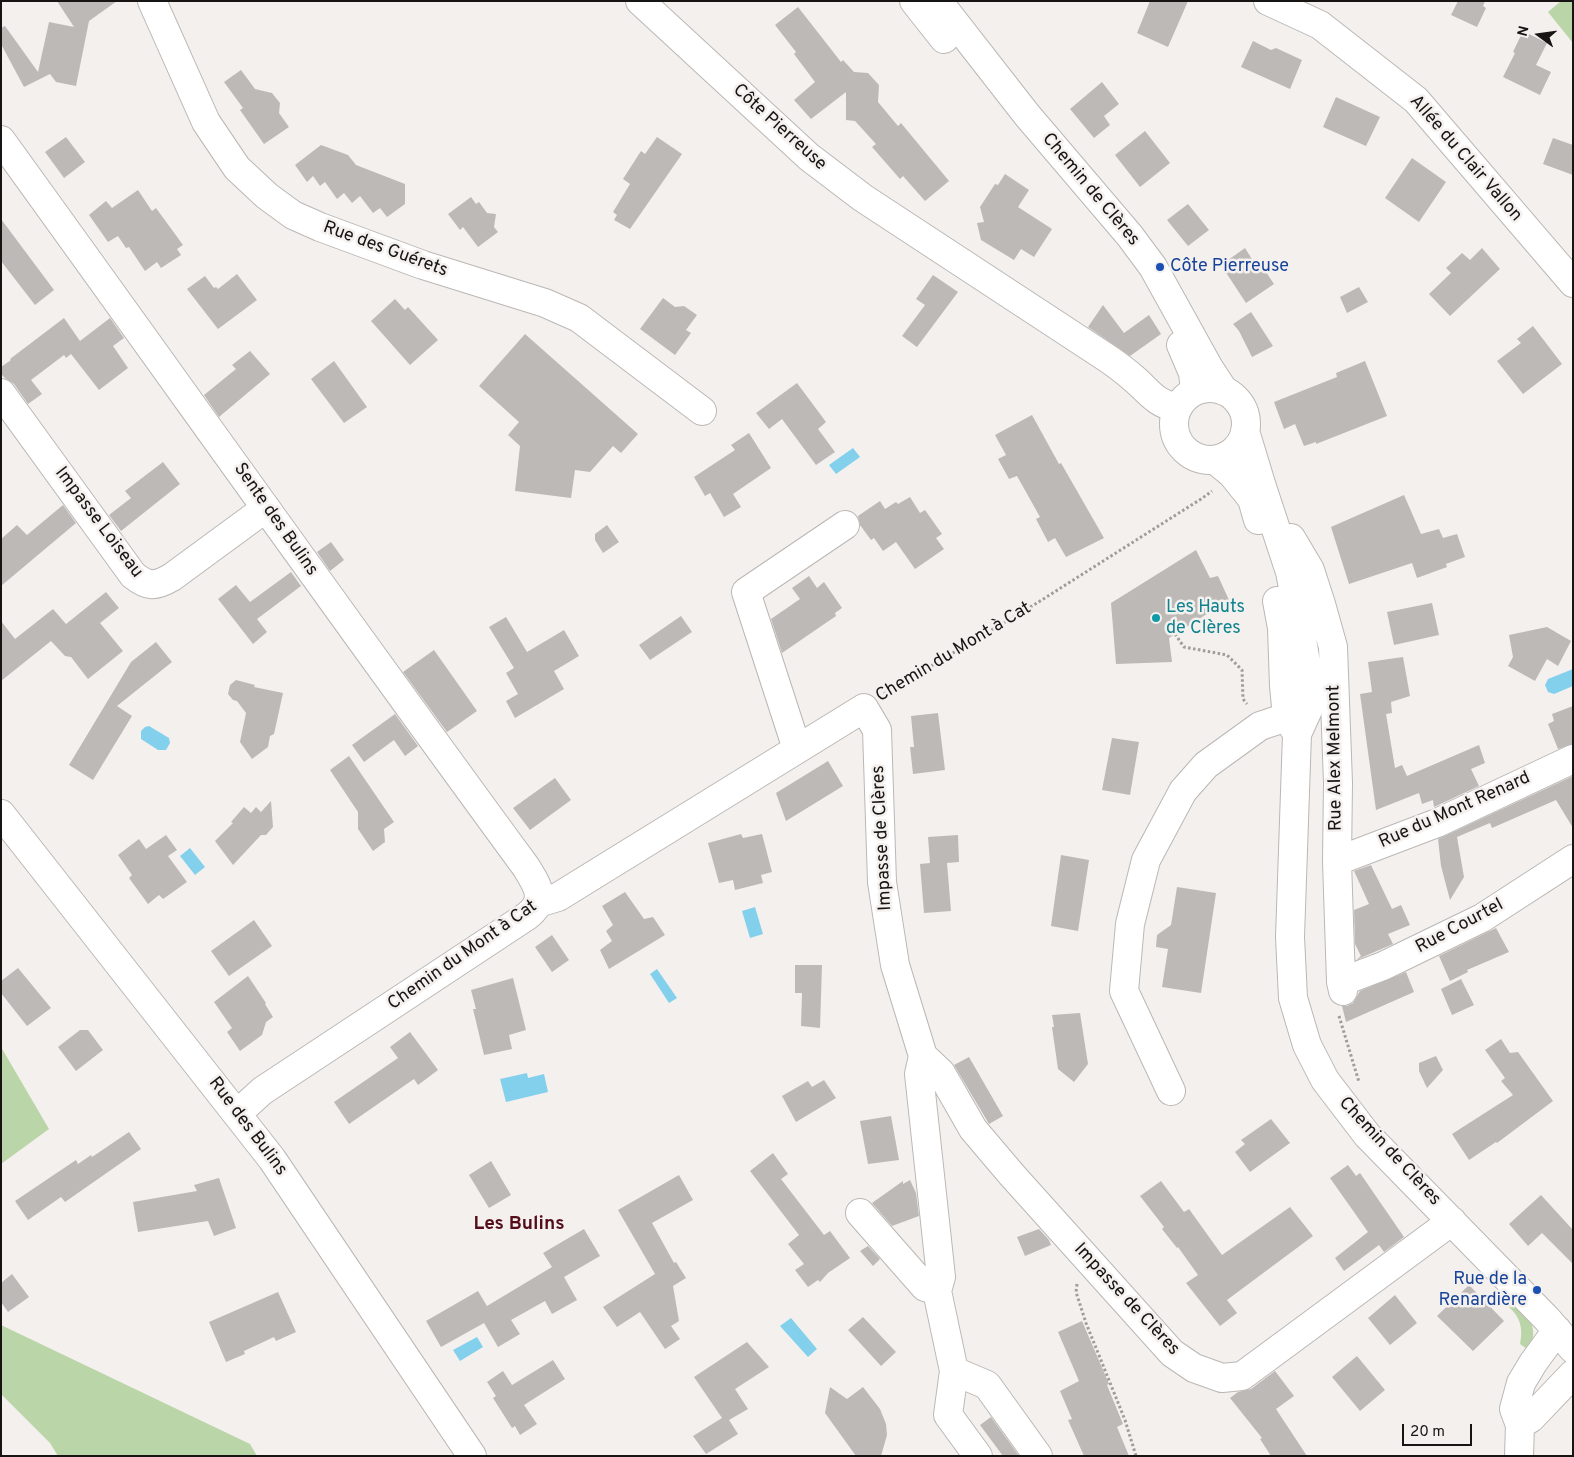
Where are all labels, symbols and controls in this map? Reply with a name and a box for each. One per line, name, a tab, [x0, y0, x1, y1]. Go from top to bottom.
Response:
north arrow	[1514, 10, 1564, 60]
text: N	[1514, 24, 1533, 38]
street label: Côte Pierreuse	[728, 80, 830, 176]
street label: Allée du Clair Vallon	[1404, 91, 1526, 227]
street label: Chemin de Clères	[1037, 129, 1143, 251]
street label: Rue des Guérets	[320, 217, 450, 283]
place label: Côte Pierreuse	[1170, 256, 1289, 278]
marker: Côte Pierreuse	[1154, 261, 1166, 273]
street label: Sente des Bulins	[228, 459, 322, 581]
street label: Impasse Loiseau	[49, 463, 147, 583]
place label: Les Hauts de Clères	[1166, 597, 1245, 640]
street label: Chemin du Mont à Cat	[872, 598, 1036, 708]
marker: Les Hauts de Clères	[1150, 612, 1162, 624]
street label: Rue Alex Melmont	[1324, 685, 1348, 831]
street label: Impasse de Clères	[868, 765, 898, 911]
street label: Rue du Mont Renard	[1376, 768, 1534, 854]
street label: Rue Courtel	[1413, 895, 1507, 959]
street label: Chemin du Mont à Cat	[384, 896, 542, 1016]
street label: Rue des Bulins	[203, 1073, 291, 1181]
street label: Chemin de Clères	[1333, 1093, 1445, 1211]
district label: Les Bulins	[473, 1214, 565, 1236]
street label: Impasse de Clères	[1068, 1239, 1184, 1361]
place label: Rue de la Renardière	[1439, 1269, 1527, 1312]
marker: Rue de la Renardière	[1531, 1284, 1543, 1296]
scale bar	[1404, 1414, 1474, 1446]
text: 20 m	[1410, 1423, 1445, 1442]

